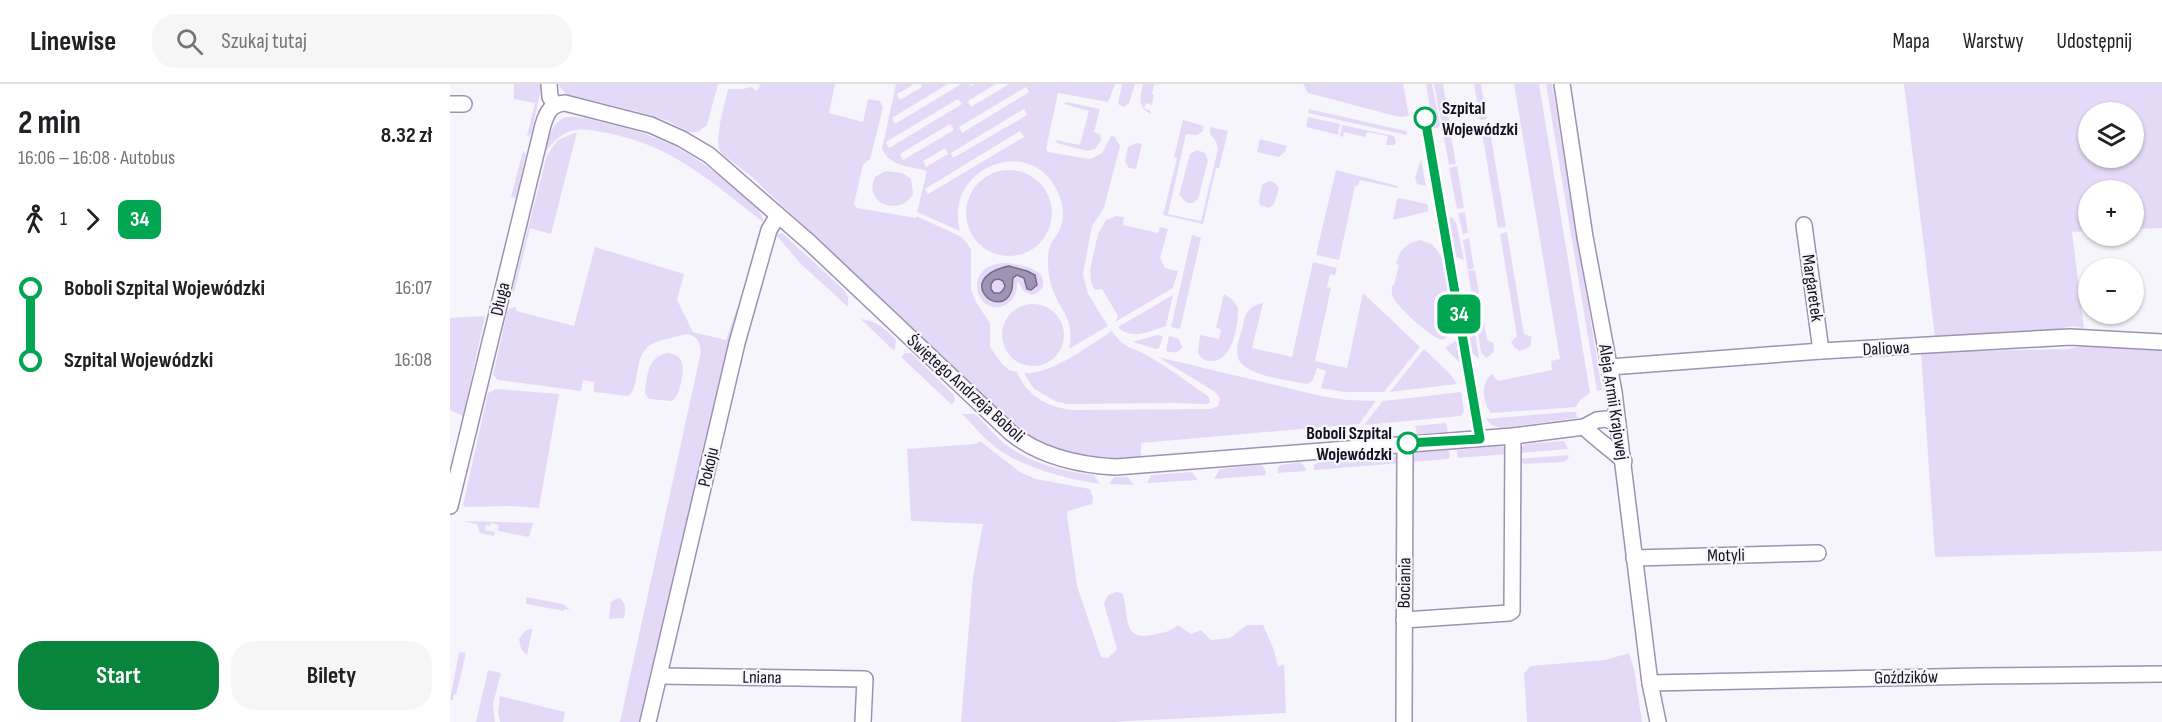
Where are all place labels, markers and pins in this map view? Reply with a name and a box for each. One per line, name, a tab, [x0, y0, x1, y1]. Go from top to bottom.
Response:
place label: Szpital Wojewódzki	[1442, 98, 1518, 140]
marker: Szpital Wojewódzki	[1414, 107, 1436, 129]
place label: Boboli Szpital Wojewódzki	[1306, 423, 1392, 465]
marker: Boboli Szpital Wojewódzki	[1397, 432, 1419, 454]

